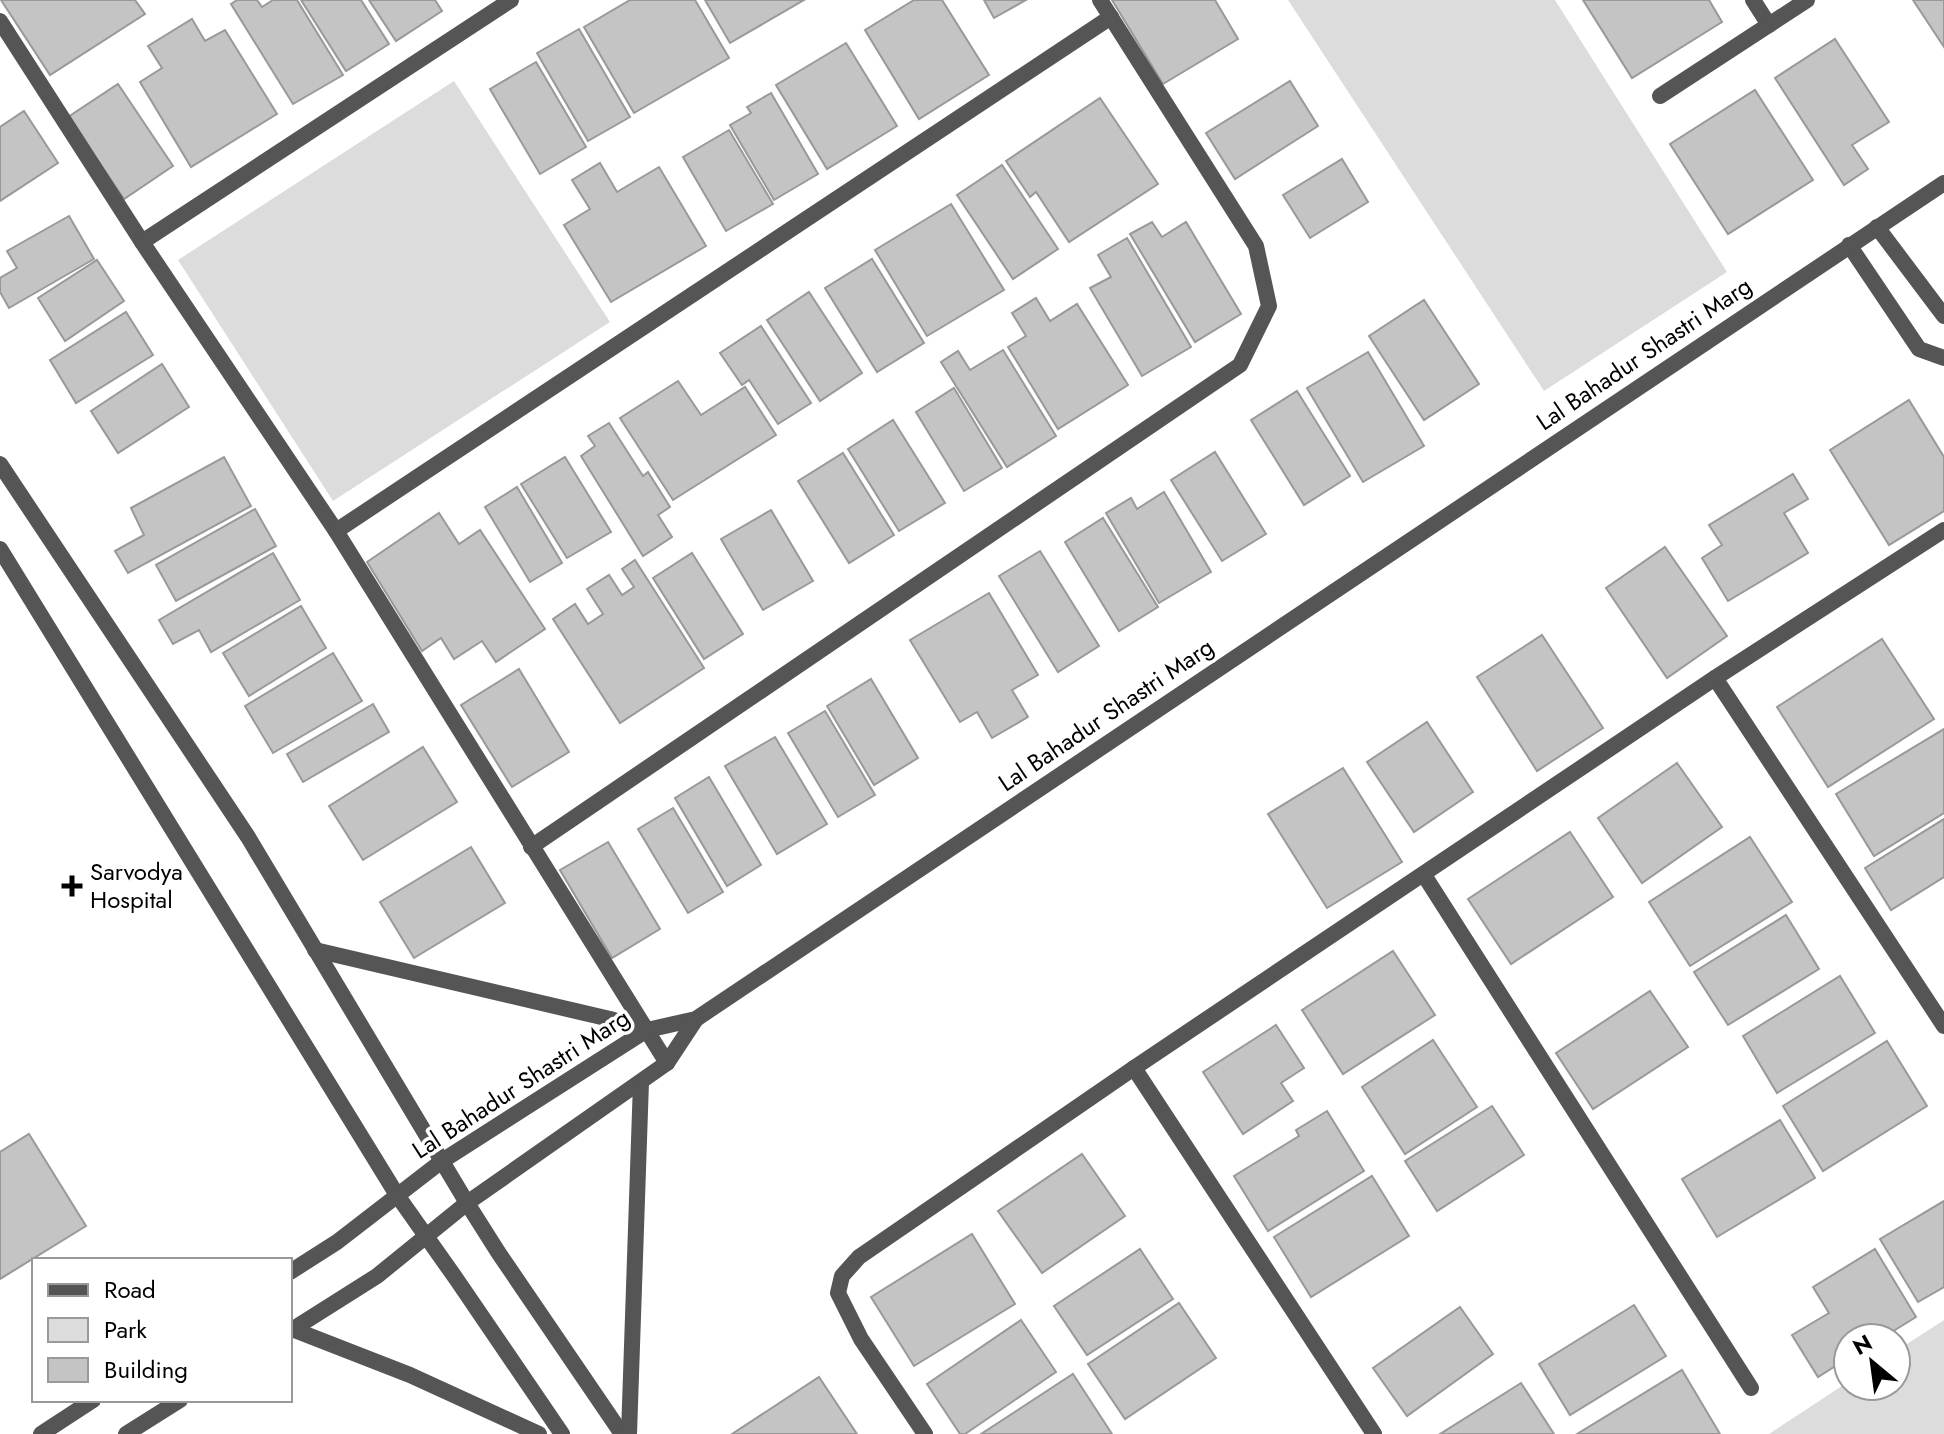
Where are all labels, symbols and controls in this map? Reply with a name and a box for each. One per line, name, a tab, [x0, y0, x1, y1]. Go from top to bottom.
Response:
street label: Lal Bahadur Shastri Marg	[1529, 268, 1758, 439]
street label: Lal Bahadur Shastri Marg	[991, 629, 1220, 800]
place label: Sarvodya Hospital	[90, 854, 183, 917]
marker: Sarvodya Hospital	[61, 875, 83, 897]
street label: Lal Bahadur Shastri Marg	[405, 1000, 636, 1167]
legend	[32, 1258, 292, 1402]
text: Road	[104, 1272, 156, 1307]
text: Park	[104, 1312, 147, 1347]
north arrow	[1832, 1322, 1912, 1402]
text: N	[1847, 1326, 1878, 1363]
text: Building	[104, 1352, 188, 1387]

